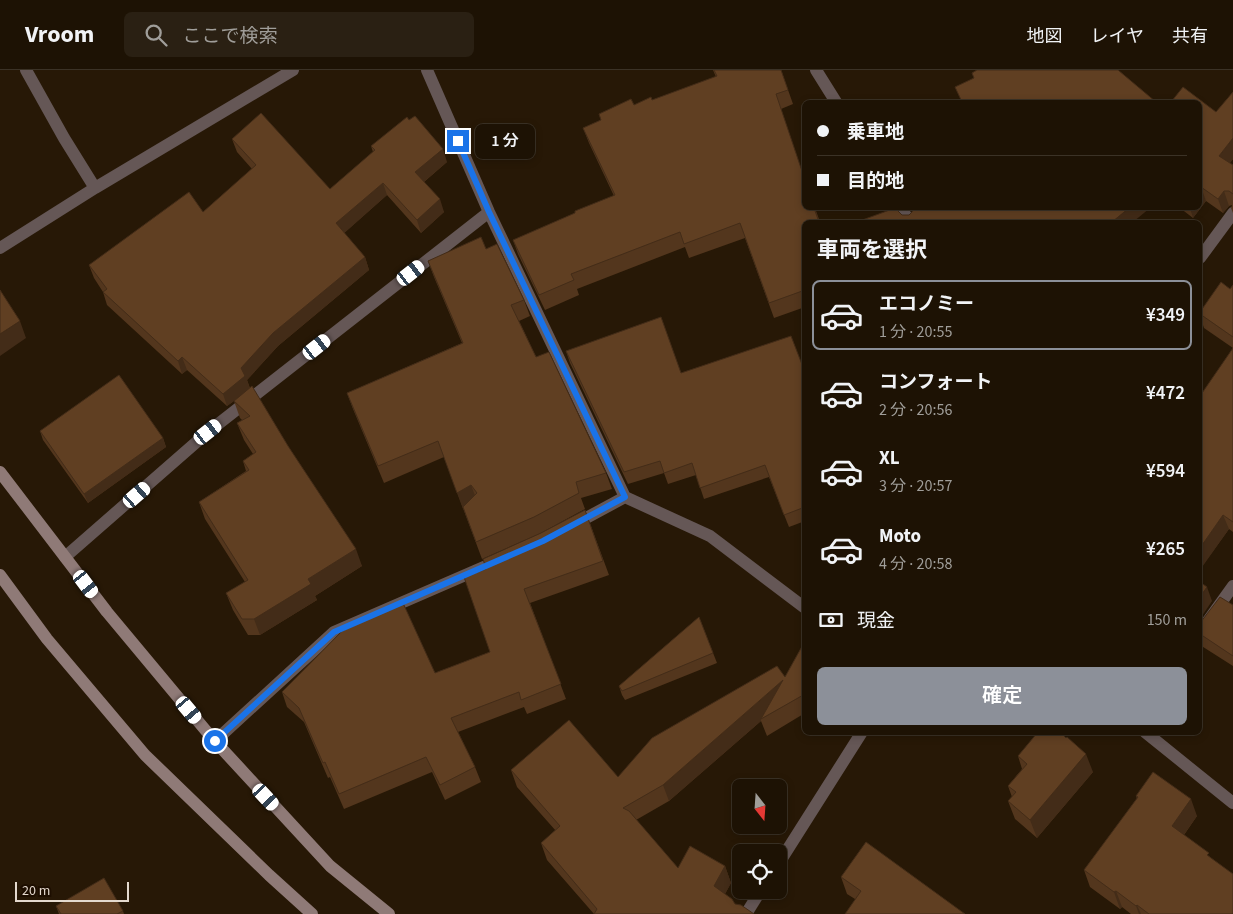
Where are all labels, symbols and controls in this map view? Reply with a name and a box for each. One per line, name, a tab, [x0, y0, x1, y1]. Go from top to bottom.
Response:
search box	[124, 12, 474, 57]
text: Vroom	[25, 17, 94, 52]
icon: search	[142, 21, 170, 49]
text: ここで検索	[182, 23, 277, 50]
text: 地図	[1027, 24, 1063, 49]
text: レイヤ	[1091, 24, 1144, 49]
text: 共有	[1172, 24, 1208, 49]
text: 乗車地	[847, 119, 904, 146]
callout: 1 分	[476, 124, 536, 158]
route end	[447, 130, 469, 152]
text: 1 分	[491, 130, 519, 152]
text: 目的地	[847, 168, 904, 195]
text: 車両を選択	[817, 234, 927, 266]
car	[394, 258, 427, 288]
text: エコノミー	[879, 291, 974, 318]
icon: car	[819, 293, 864, 338]
text: ¥349	[1146, 302, 1185, 329]
text: 1 分 · 20:55	[879, 321, 952, 343]
car	[300, 332, 333, 362]
text: コンフォート	[879, 369, 992, 396]
icon: car	[819, 371, 864, 416]
text: ¥472	[1146, 380, 1185, 407]
text: 2 分 · 20:56	[879, 399, 952, 421]
car	[191, 417, 224, 447]
text: XL	[879, 445, 900, 472]
icon: car	[819, 449, 864, 494]
text: ¥594	[1146, 458, 1185, 485]
text: 3 分 · 20:57	[879, 475, 952, 497]
car	[120, 479, 153, 511]
text: Moto	[879, 523, 921, 550]
icon: car	[819, 527, 864, 572]
text: ¥265	[1146, 536, 1185, 563]
text: 4 分 · 20:58	[879, 553, 952, 575]
car	[70, 568, 101, 600]
icon: cash	[817, 606, 845, 634]
text: 現金	[857, 608, 895, 635]
text: 150 m	[1147, 609, 1187, 631]
button: 確定	[817, 667, 1187, 725]
car	[173, 694, 204, 726]
route start	[204, 730, 226, 752]
north arrow	[732, 779, 788, 834]
map controls	[732, 779, 787, 899]
car	[250, 781, 281, 813]
button: locate	[732, 844, 787, 899]
scale bar	[15, 879, 129, 902]
text: 20 m	[22, 881, 50, 901]

